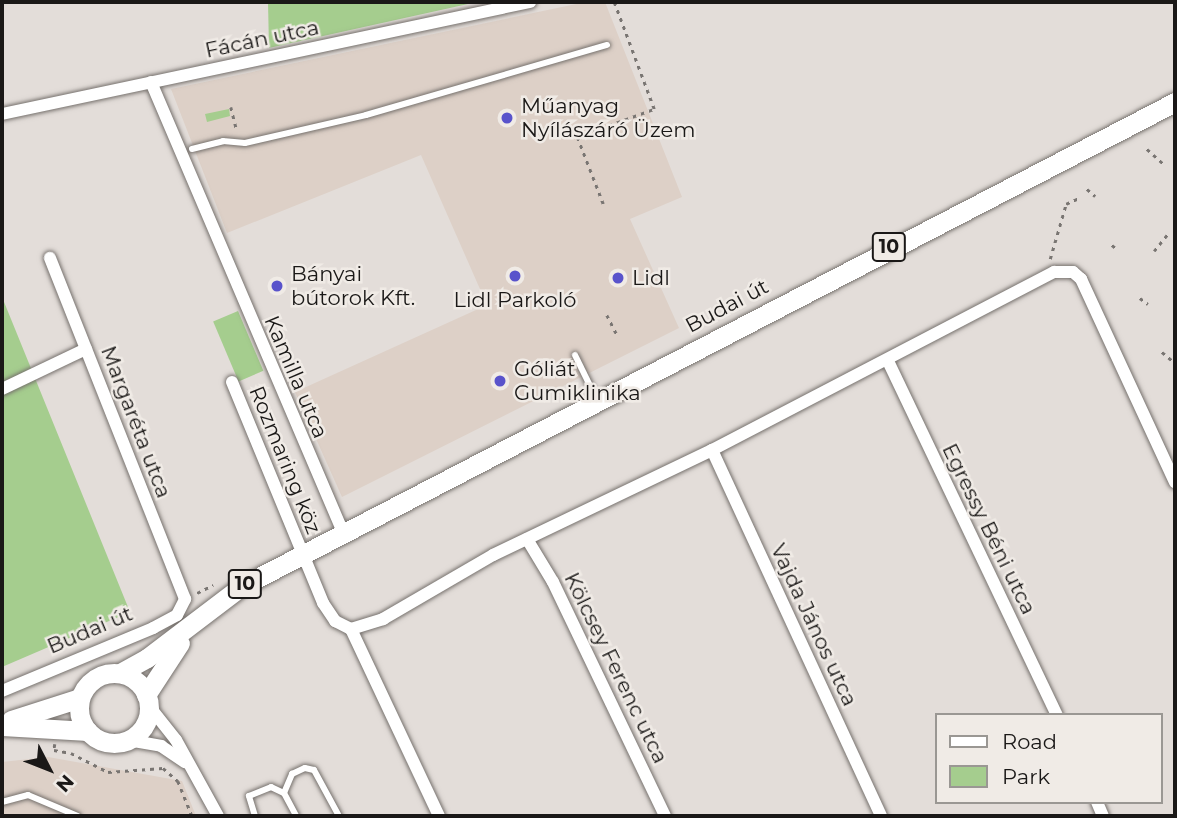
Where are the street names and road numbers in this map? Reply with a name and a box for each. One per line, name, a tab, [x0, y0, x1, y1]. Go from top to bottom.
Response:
street label: Fácán utca	[203, 15, 321, 63]
road number: 10	[872, 232, 906, 262]
street label: Budai út	[681, 274, 773, 338]
street label: Kamilla utca	[259, 312, 333, 442]
street label: Margaréta utca	[95, 342, 177, 502]
street label: Rozmaring köz	[244, 382, 326, 538]
street label: Egressy Béni utca	[937, 440, 1041, 618]
street label: Vajda János utca	[765, 540, 863, 710]
road number: 10	[228, 568, 262, 600]
street label: Kölcsey Ferenc utca	[559, 568, 673, 768]
street label: Budai út	[43, 601, 137, 659]

